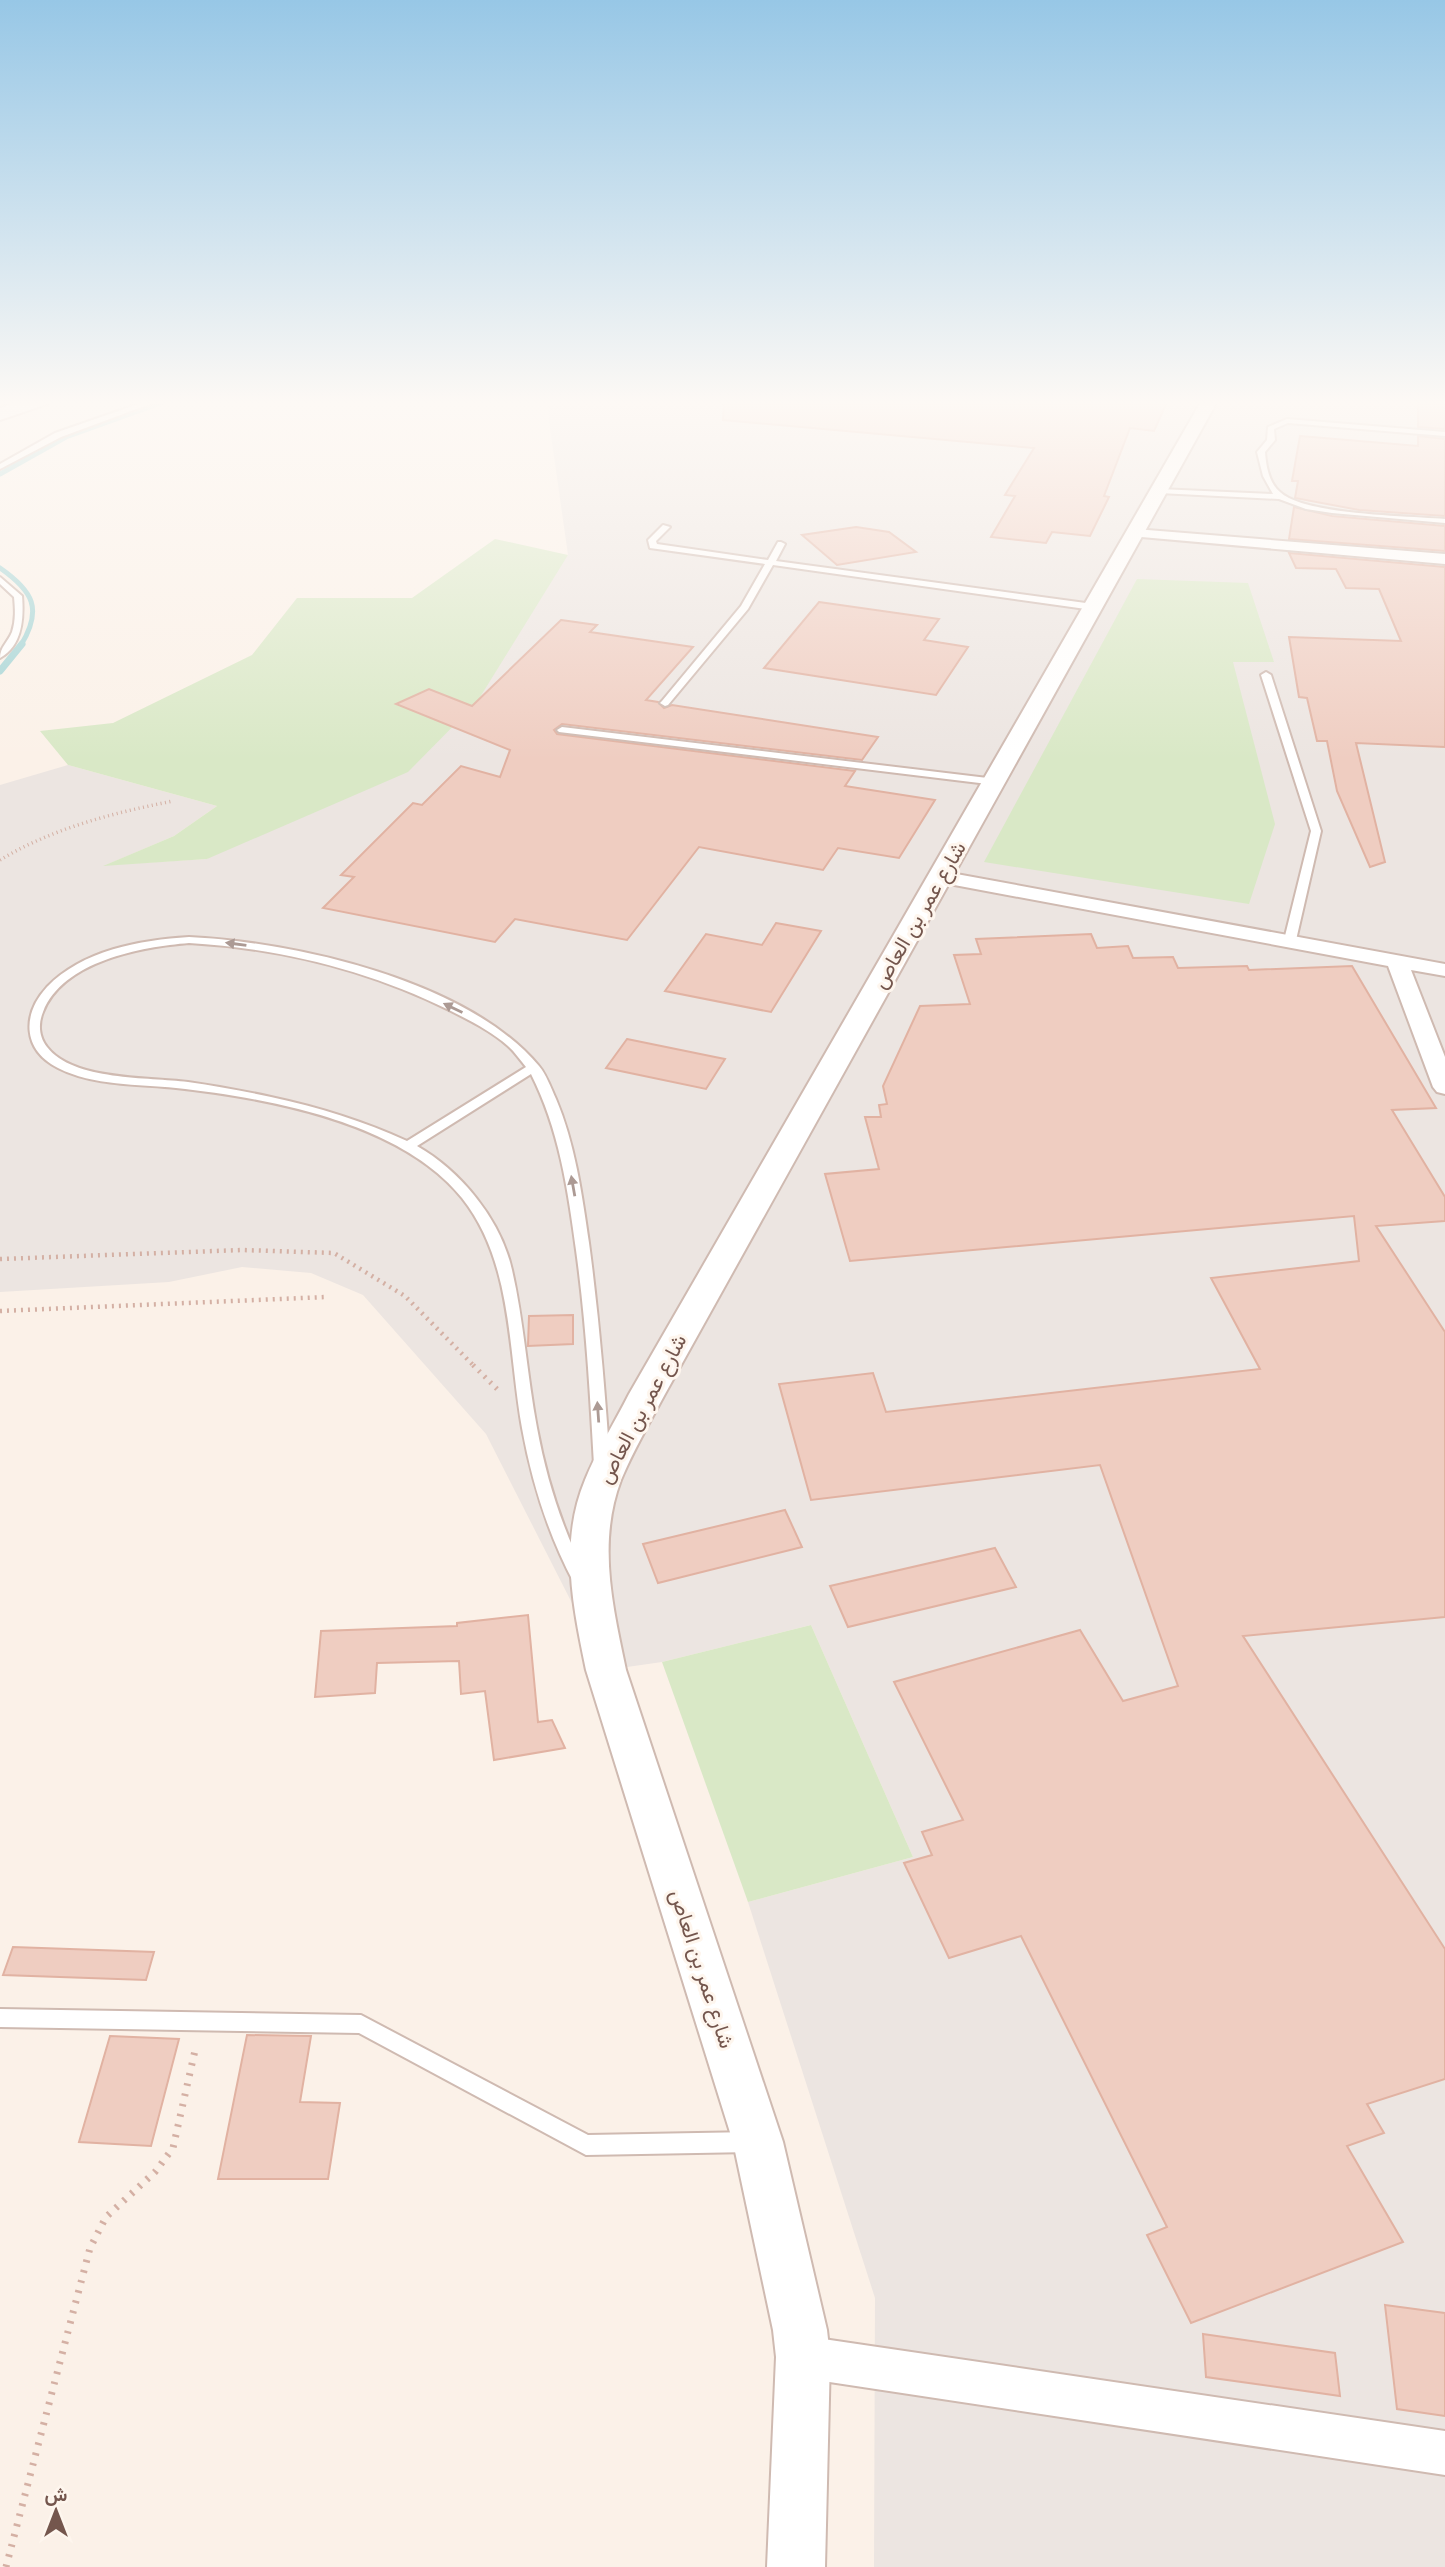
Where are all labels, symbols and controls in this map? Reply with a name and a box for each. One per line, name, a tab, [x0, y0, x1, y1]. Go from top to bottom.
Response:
street label: شارع عمر بن العاص	[866, 836, 972, 994]
one-way arrow	[224, 938, 246, 949]
one-way arrow	[443, 1002, 463, 1014]
one-way arrow	[567, 1175, 578, 1197]
street label: شارع عمر بن العاص	[591, 1329, 693, 1489]
one-way arrow	[593, 1401, 604, 1423]
street label: شارع عمر بن العاص	[663, 1886, 741, 2052]
north arrow	[21, 2476, 91, 2546]
text: ش	[45, 2482, 68, 2506]

